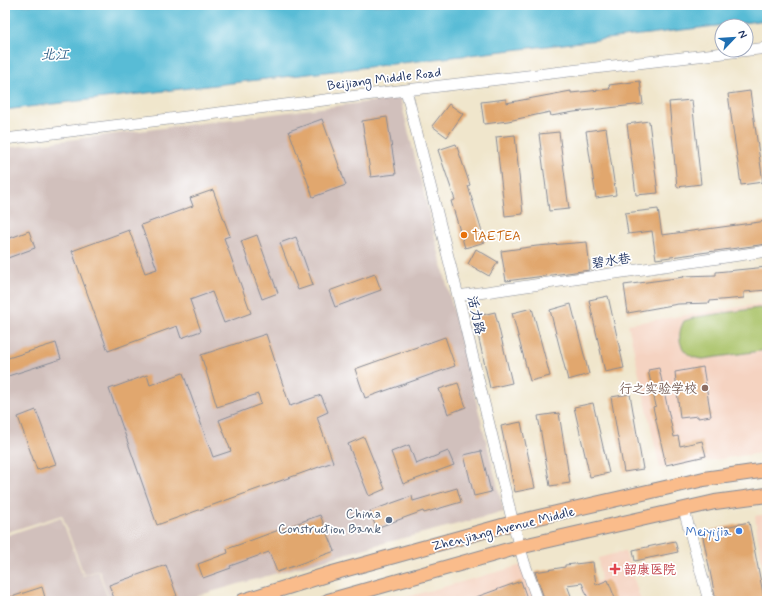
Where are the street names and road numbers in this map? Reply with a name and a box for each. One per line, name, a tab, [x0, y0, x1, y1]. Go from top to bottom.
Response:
street label: Beijiang Middle Road	[326, 64, 442, 96]
street label: 碧水巷	[591, 250, 632, 273]
street label: 活力路	[463, 294, 488, 336]
street label: Zhenjiang Avenue Middle	[430, 503, 577, 556]

